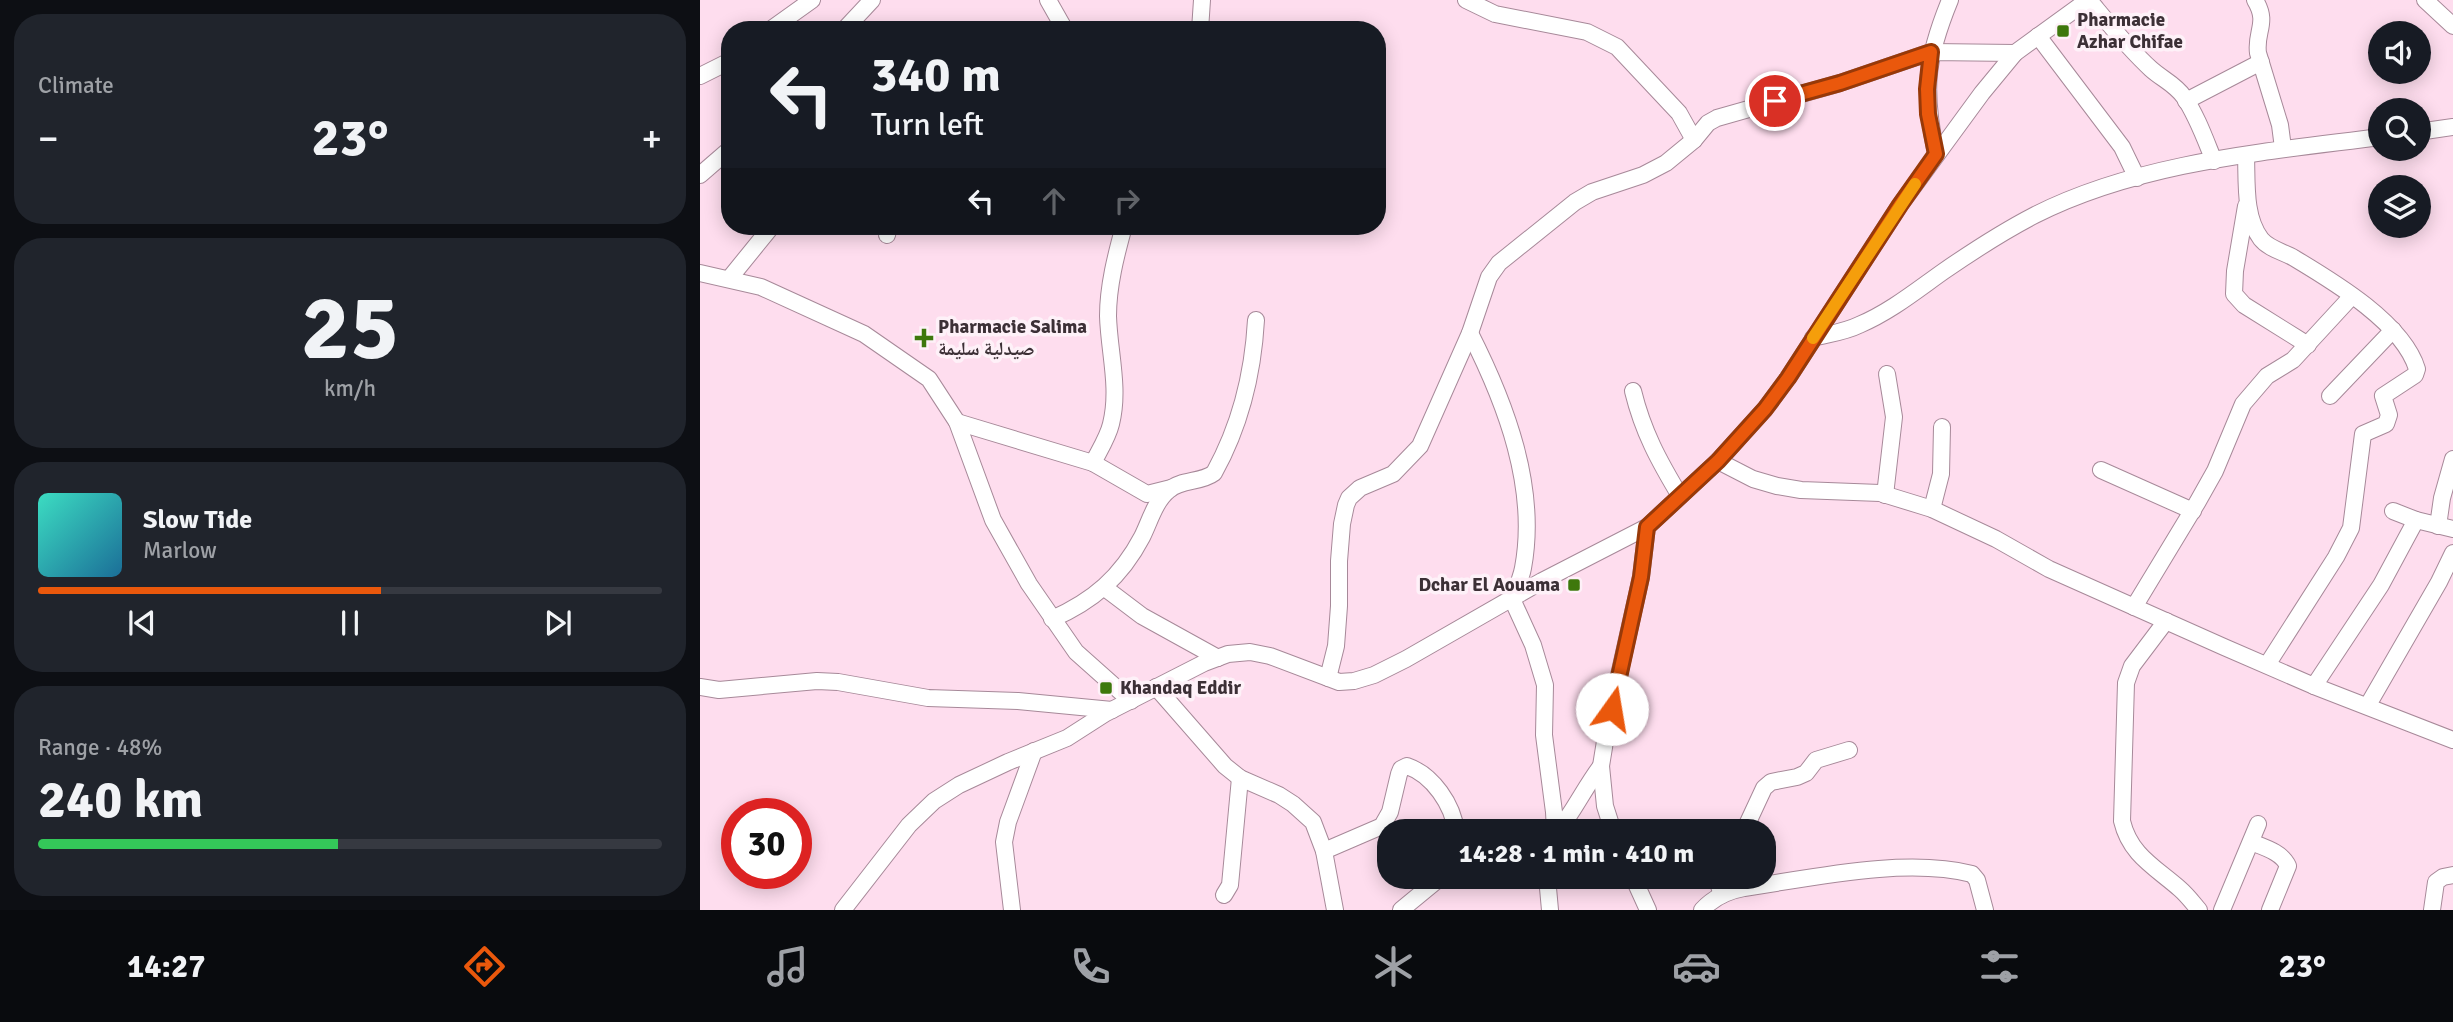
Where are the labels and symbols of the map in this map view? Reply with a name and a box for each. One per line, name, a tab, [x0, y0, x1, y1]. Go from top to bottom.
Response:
place label: Pharmacie Azhar Chifae	[2077, 8, 2183, 54]
marker: Pharmacie Azhar Chifae	[2055, 23, 2071, 39]
pin	[1745, 71, 1805, 131]
place label: Pharmacie Salima صيدلية سليمة	[938, 315, 1087, 361]
marker: Pharmacie Salima صيدلية سليمة	[916, 330, 932, 346]
place label: Dchar El Aouama	[1418, 573, 1560, 597]
marker: Dchar El Aouama	[1566, 577, 1582, 593]
position arrow	[1575, 672, 1649, 746]
place label: Khandaq Eddir	[1120, 676, 1241, 700]
marker: Khandaq Eddir	[1098, 680, 1114, 696]
speed limit sign: 30	[721, 798, 812, 889]

